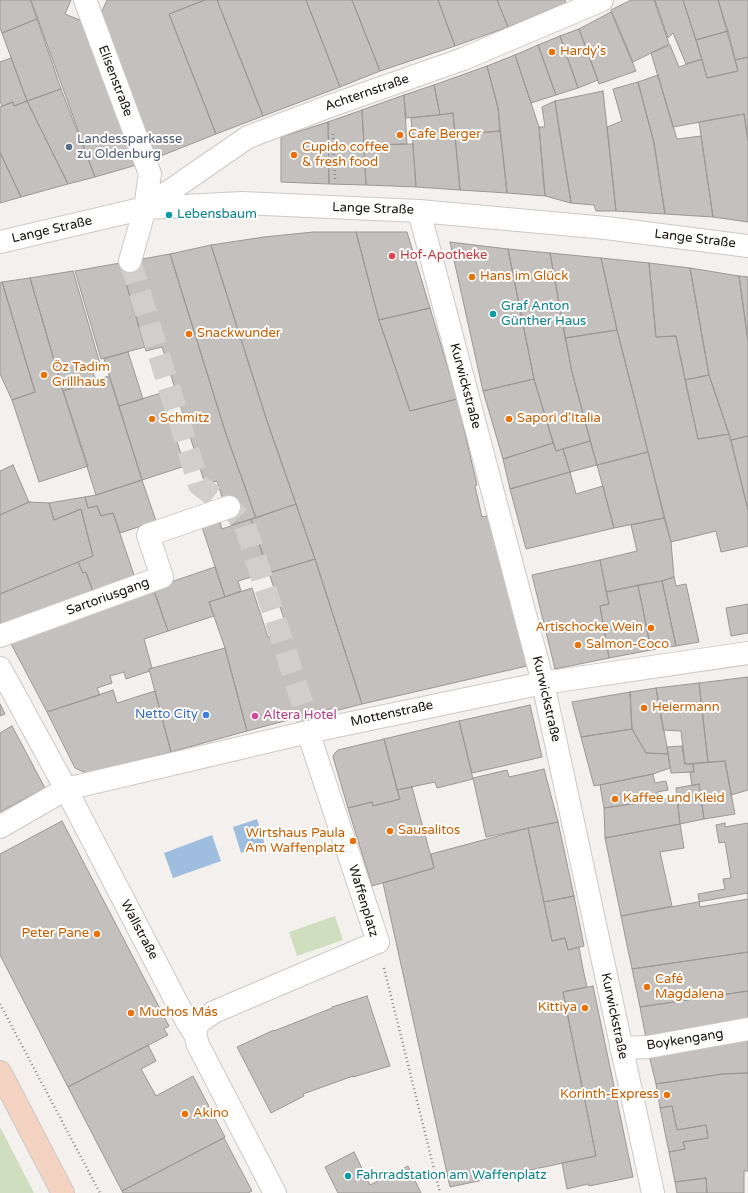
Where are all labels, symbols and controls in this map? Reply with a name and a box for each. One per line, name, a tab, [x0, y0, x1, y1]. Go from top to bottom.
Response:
street label: Elisenstraße	[94, 43, 136, 119]
place label: Hardy's	[560, 44, 606, 60]
marker: Hardy's	[547, 47, 557, 57]
street label: Achternstraße	[323, 71, 411, 115]
place label: Cafe Berger	[408, 127, 481, 143]
marker: Cafe Berger	[395, 130, 405, 140]
place label: Landessparkasse zu Oldenburg	[77, 132, 182, 163]
place label: Cupido coffee & fresh food	[302, 140, 389, 171]
marker: Landessparkasse zu Oldenburg	[64, 142, 74, 152]
marker: Cupido coffee & fresh food	[289, 150, 299, 160]
street label: Lange Straße	[332, 200, 414, 218]
place label: Lebensbaum	[177, 207, 257, 223]
marker: Lebensbaum	[164, 210, 174, 220]
street label: Lange Straße	[10, 213, 94, 247]
street label: Lange Straße	[653, 226, 737, 252]
place label: Hof-Apotheke	[400, 248, 487, 264]
marker: Hof-Apotheke	[387, 251, 397, 261]
place label: Hans im Glück	[480, 269, 568, 285]
marker: Hans im Glück	[467, 272, 477, 282]
place label: Graf Anton Günther Haus	[501, 299, 586, 330]
marker: Graf Anton Günther Haus	[488, 309, 498, 319]
place label: Snackwunder	[197, 326, 281, 342]
marker: Snackwunder	[184, 329, 194, 339]
street label: Kurwickstraße	[446, 342, 484, 430]
place label: Öz Tadim Grillhaus	[52, 360, 110, 391]
marker: Öz Tadim Grillhaus	[39, 370, 49, 380]
place label: Schmitz	[160, 411, 209, 427]
place label: Sapori d'Italia	[517, 411, 601, 427]
marker: Schmitz	[147, 414, 157, 424]
marker: Sapori d'Italia	[504, 414, 514, 424]
street label: Sartoriusgang	[64, 575, 152, 619]
place label: Artischocke Wein	[536, 620, 643, 636]
marker: Artischocke Wein	[646, 623, 656, 633]
place label: Salmon-Coco	[586, 637, 669, 653]
marker: Salmon-Coco	[573, 640, 583, 650]
street label: Kurwickstraße	[529, 654, 563, 744]
street label: Mottenstraße	[349, 698, 435, 730]
place label: Heiermann	[652, 700, 720, 716]
marker: Heiermann	[639, 703, 649, 713]
place label: Netto City	[135, 707, 198, 723]
place label: Altera Hotel	[263, 708, 337, 724]
marker: Netto City	[201, 710, 211, 720]
marker: Altera Hotel	[250, 711, 260, 721]
place label: Kaffee und Kleid	[623, 791, 725, 807]
marker: Kaffee und Kleid	[610, 794, 620, 804]
place label: Sausalitos	[398, 823, 460, 839]
place label: Wirtshaus Paula Am Waffenplatz	[245, 826, 345, 857]
marker: Sausalitos	[385, 826, 395, 836]
marker: Wirtshaus Paula Am Waffenplatz	[348, 836, 358, 846]
street label: Waffenplatz	[345, 863, 381, 939]
street label: Wallstraße	[117, 898, 161, 962]
place label: Peter Pane	[22, 926, 89, 942]
marker: Peter Pane	[92, 929, 102, 939]
street label: Kurwickstraße	[597, 971, 631, 1061]
place label: Café Magdalena	[655, 972, 724, 1003]
marker: Café Magdalena	[642, 982, 652, 992]
place label: Kittiya	[538, 1000, 577, 1016]
marker: Kittiya	[580, 1003, 590, 1013]
place label: Muchos Más	[139, 1005, 218, 1021]
marker: Muchos Más	[126, 1008, 136, 1018]
street label: Boykengang	[645, 1026, 725, 1054]
place label: Korinth-Express	[560, 1087, 659, 1103]
marker: Korinth-Express	[662, 1090, 672, 1100]
place label: Akino	[193, 1106, 229, 1122]
marker: Akino	[180, 1109, 190, 1119]
place label: Fahrradstation am Waffenplatz	[356, 1168, 547, 1184]
marker: Fahrradstation am Waffenplatz	[343, 1171, 353, 1181]

